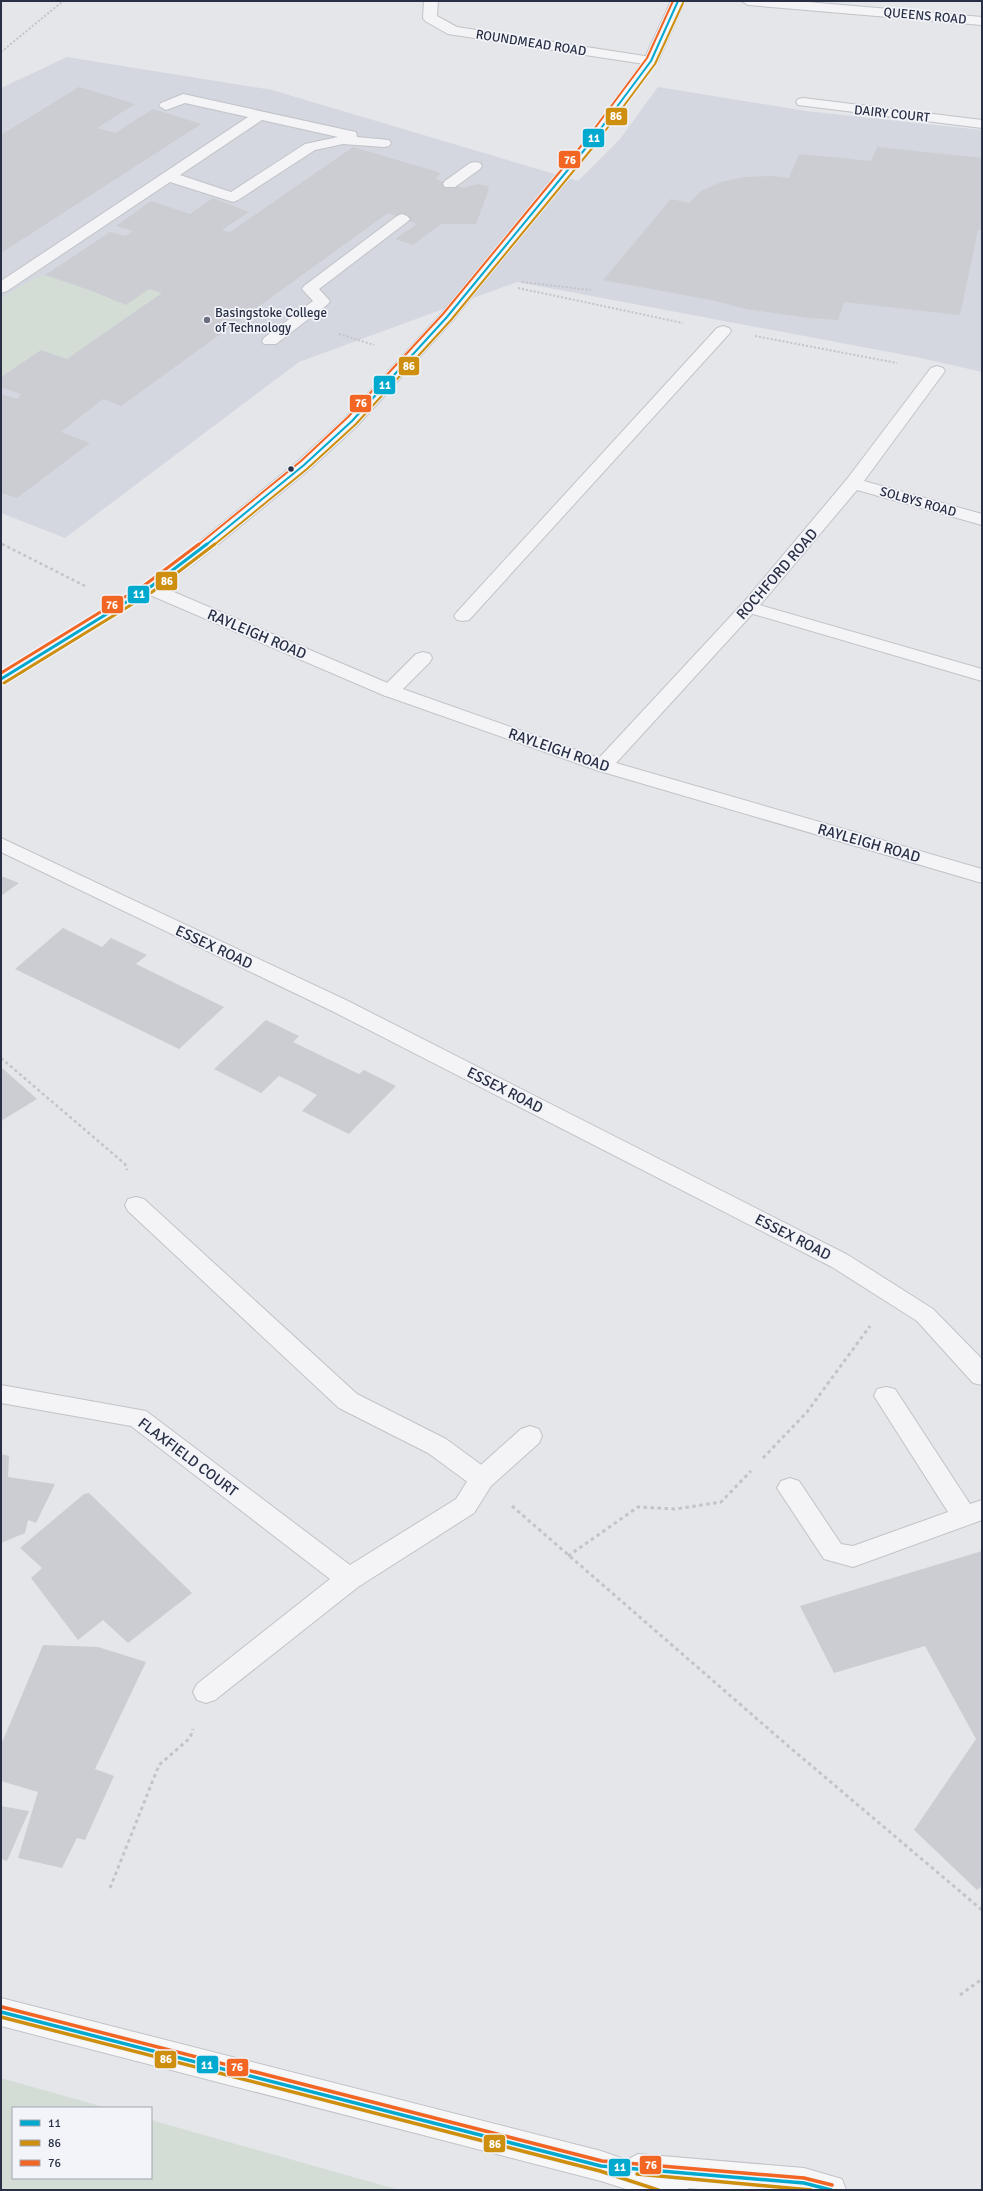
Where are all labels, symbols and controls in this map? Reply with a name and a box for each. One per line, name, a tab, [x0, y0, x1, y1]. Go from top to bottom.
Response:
street label: QUEENS ROAD	[883, 4, 967, 28]
street label: ROUNDMEAD ROAD	[475, 26, 587, 60]
street label: DAIRY COURT	[853, 102, 931, 126]
line badge: 86	[605, 107, 628, 126]
text: 86	[610, 110, 622, 123]
line badge: 11	[582, 128, 605, 148]
text: 11	[588, 132, 600, 145]
line badge: 76	[558, 150, 581, 169]
text: 76	[564, 154, 576, 167]
place label: Basingstoke College of Technology	[215, 305, 327, 336]
marker: Basingstoke College of Technology	[202, 315, 212, 325]
line badge: 86	[398, 356, 420, 376]
text: 86	[403, 360, 415, 373]
line badge: 11	[373, 375, 396, 395]
text: 11	[379, 379, 391, 392]
line badge: 76	[349, 394, 372, 413]
text: 76	[355, 397, 367, 410]
unlabelled marker	[286, 464, 296, 474]
street label: SOLBYS ROAD	[878, 483, 958, 521]
street label: ROCHFORD ROAD	[733, 525, 821, 623]
line badge: 86	[155, 571, 178, 591]
text: 86	[161, 575, 173, 588]
line badge: 11	[127, 585, 150, 604]
text: 11	[133, 588, 145, 601]
line badge: 76	[101, 595, 124, 614]
text: 76	[106, 599, 118, 612]
street label: RAYLEIGH ROAD	[205, 605, 309, 663]
street label: RAYLEIGH ROAD	[506, 724, 612, 776]
street label: RAYLEIGH ROAD	[816, 820, 922, 866]
street label: ESSEX ROAD	[173, 921, 255, 973]
street label: ESSEX ROAD	[464, 1063, 546, 1117]
street label: ESSEX ROAD	[752, 1210, 834, 1264]
street label: FLAXFIELD COURT	[135, 1414, 242, 1501]
line badge: 86	[154, 2050, 177, 2069]
text: 86	[160, 2053, 172, 2066]
line badge: 11	[196, 2055, 219, 2074]
line badge: 76	[226, 2058, 249, 2077]
text: 11	[201, 2059, 213, 2072]
text: 76	[231, 2061, 243, 2074]
legend	[12, 2107, 152, 2179]
text: 11	[48, 2116, 61, 2131]
line badge: 86	[483, 2134, 506, 2153]
text: 86	[48, 2136, 61, 2151]
text: 86	[489, 2138, 501, 2151]
line badge: 76	[639, 2155, 662, 2175]
text: 76	[48, 2156, 61, 2171]
line badge: 11	[608, 2158, 631, 2177]
text: 76	[645, 2159, 657, 2172]
text: 11	[614, 2161, 626, 2174]

